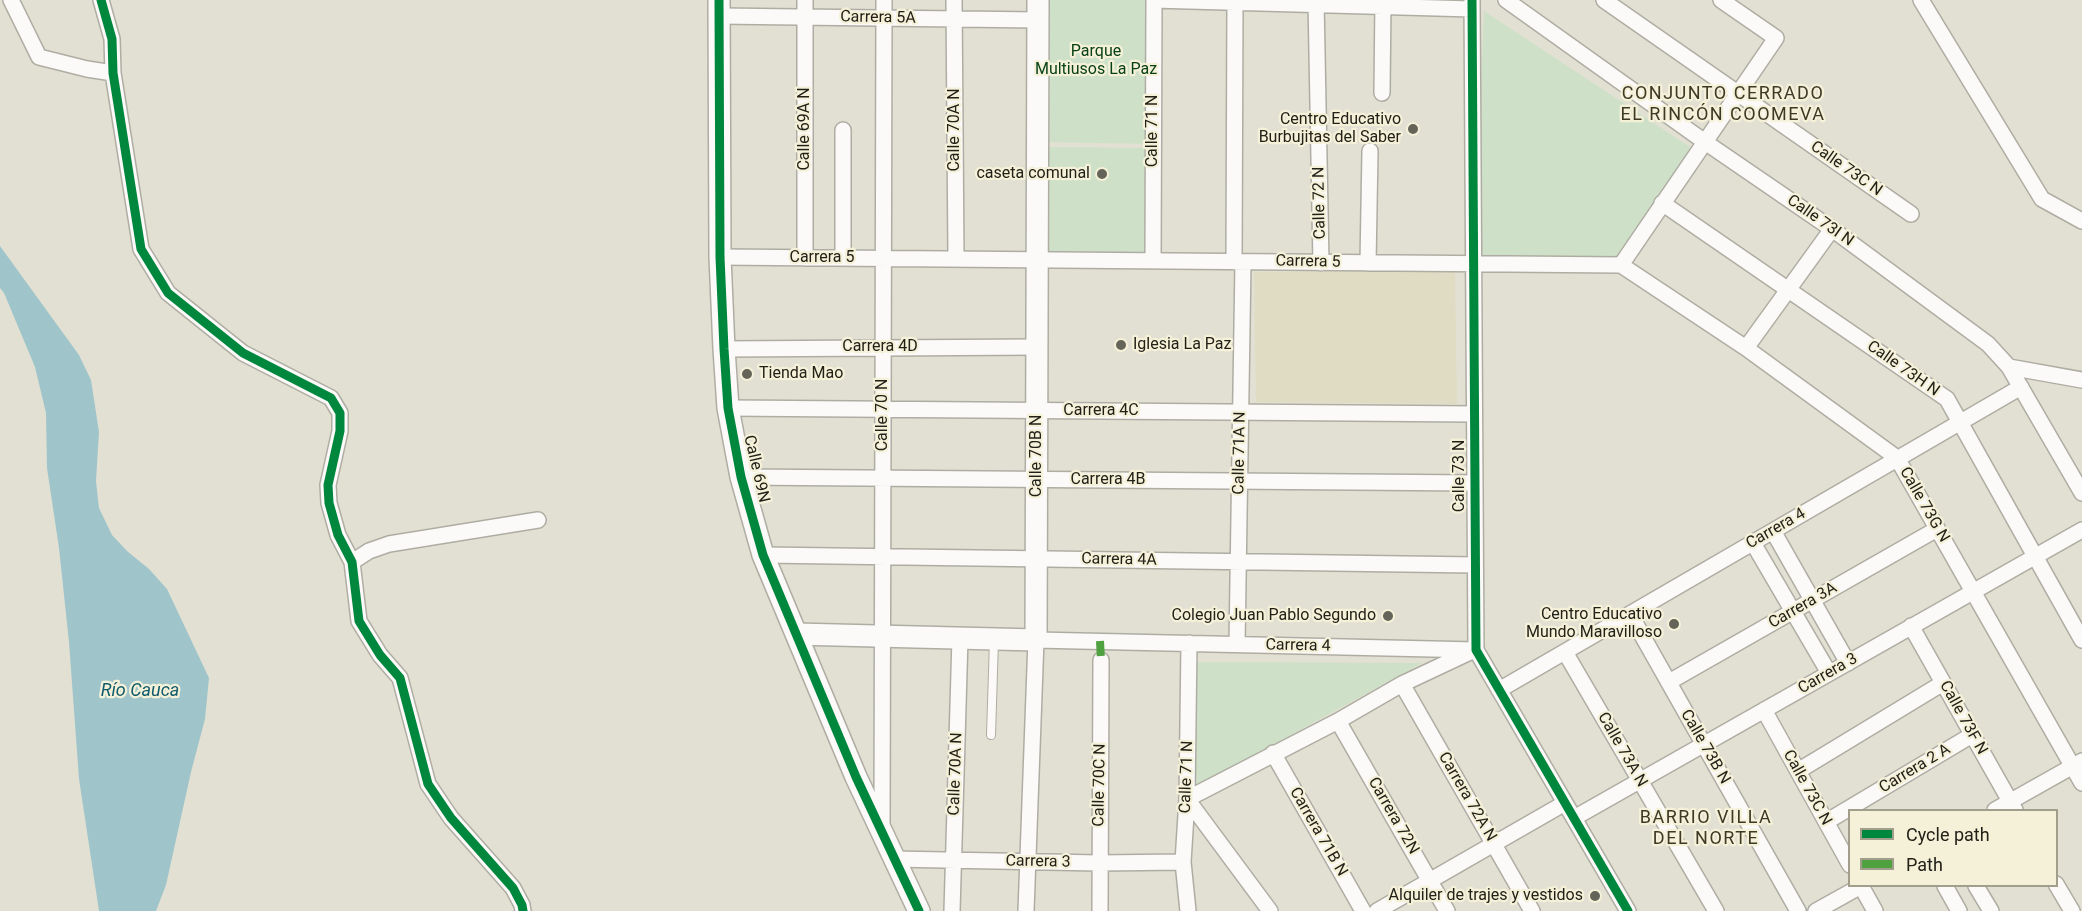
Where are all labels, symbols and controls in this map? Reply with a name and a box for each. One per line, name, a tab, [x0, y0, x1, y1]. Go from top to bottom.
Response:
street label: Carrera 5A	[840, 8, 916, 28]
park label: Parque Multiusos La Paz	[1035, 42, 1157, 80]
district label: CONJUNTO CERRADO EL RINCÓN COOMEVA	[1620, 83, 1826, 125]
street label: Calle 69A N	[795, 87, 815, 171]
street label: Calle 70A N	[945, 88, 965, 172]
street label: Calle 71 N	[1143, 95, 1163, 167]
place label: Centro Educativo Burbujitas del Saber	[1259, 110, 1401, 148]
marker: Centro Educativo Burbujitas del Saber	[1406, 122, 1420, 136]
street label: Calle 73C N	[1806, 137, 1886, 201]
place label: caseta comunal	[976, 164, 1090, 184]
street label: Calle 72 N	[1310, 166, 1330, 240]
marker: caseta comunal	[1095, 167, 1109, 181]
street label: Calle 73I N	[1783, 191, 1857, 251]
street label: Carrera 5	[789, 248, 855, 268]
street label: Carrera 5	[1275, 252, 1341, 272]
place label: Iglesia La Paz	[1133, 335, 1231, 355]
street label: Carrera 4D	[842, 337, 918, 357]
street label: Calle 73H N	[1863, 337, 1943, 401]
marker: Iglesia La Paz	[1114, 338, 1128, 352]
place label: Tienda Mao	[759, 364, 843, 384]
marker: Tienda Mao	[740, 367, 754, 381]
street label: Calle 70 N	[873, 379, 893, 451]
street label: Carrera 4C	[1063, 401, 1139, 421]
street label: Calle 71A N	[1230, 411, 1250, 495]
street label: Calle 70B N	[1027, 415, 1047, 497]
street label: Calle 69N	[739, 433, 773, 505]
street label: Calle 73 N	[1450, 440, 1470, 512]
street label: Calle 73G N	[1895, 464, 1953, 546]
street label: Carrera 4B	[1070, 470, 1146, 490]
street label: Carrera 4	[1743, 504, 1809, 554]
street label: Carrera 4A	[1081, 550, 1157, 570]
street label: Carrera 3A	[1766, 579, 1840, 633]
place label: Centro Educativo Mundo Maravilloso	[1526, 605, 1662, 643]
place label: Colegio Juan Pablo Segundo	[1172, 606, 1376, 626]
marker: Colegio Juan Pablo Segundo	[1381, 609, 1395, 623]
marker: Centro Educativo Mundo Maravilloso	[1667, 617, 1681, 631]
street label: Carrera 4	[1265, 636, 1331, 656]
street label: Carrera 3	[1795, 649, 1861, 699]
street label: Calle 73F N	[1935, 678, 1991, 758]
water label: Río Cauca	[101, 680, 179, 702]
street label: Calle 73B N	[1676, 706, 1734, 788]
street label: Calle 73A N	[1593, 709, 1651, 791]
street label: Calle 70A N	[945, 732, 967, 816]
street label: Calle 71 N	[1176, 740, 1198, 814]
street label: Carrera 2 A	[1876, 740, 1954, 798]
street label: Calle 70C N	[1090, 743, 1110, 827]
street label: Calle 73C N	[1778, 747, 1836, 829]
street label: Carrera 72A N	[1434, 749, 1500, 845]
street label: Carrera 72N	[1363, 774, 1423, 858]
street label: Carrera 71B N	[1285, 784, 1351, 880]
district label: BARRIO VILLA DEL NORTE	[1640, 807, 1772, 850]
legend	[1848, 809, 2058, 887]
text: Cycle path	[1906, 824, 1990, 845]
street label: Carrera 3	[1005, 852, 1071, 872]
text: Path	[1906, 854, 1943, 875]
place label: Alquiler de trajes y vestidos	[1389, 886, 1583, 906]
marker: Alquiler de trajes y vestidos	[1588, 889, 1602, 903]

